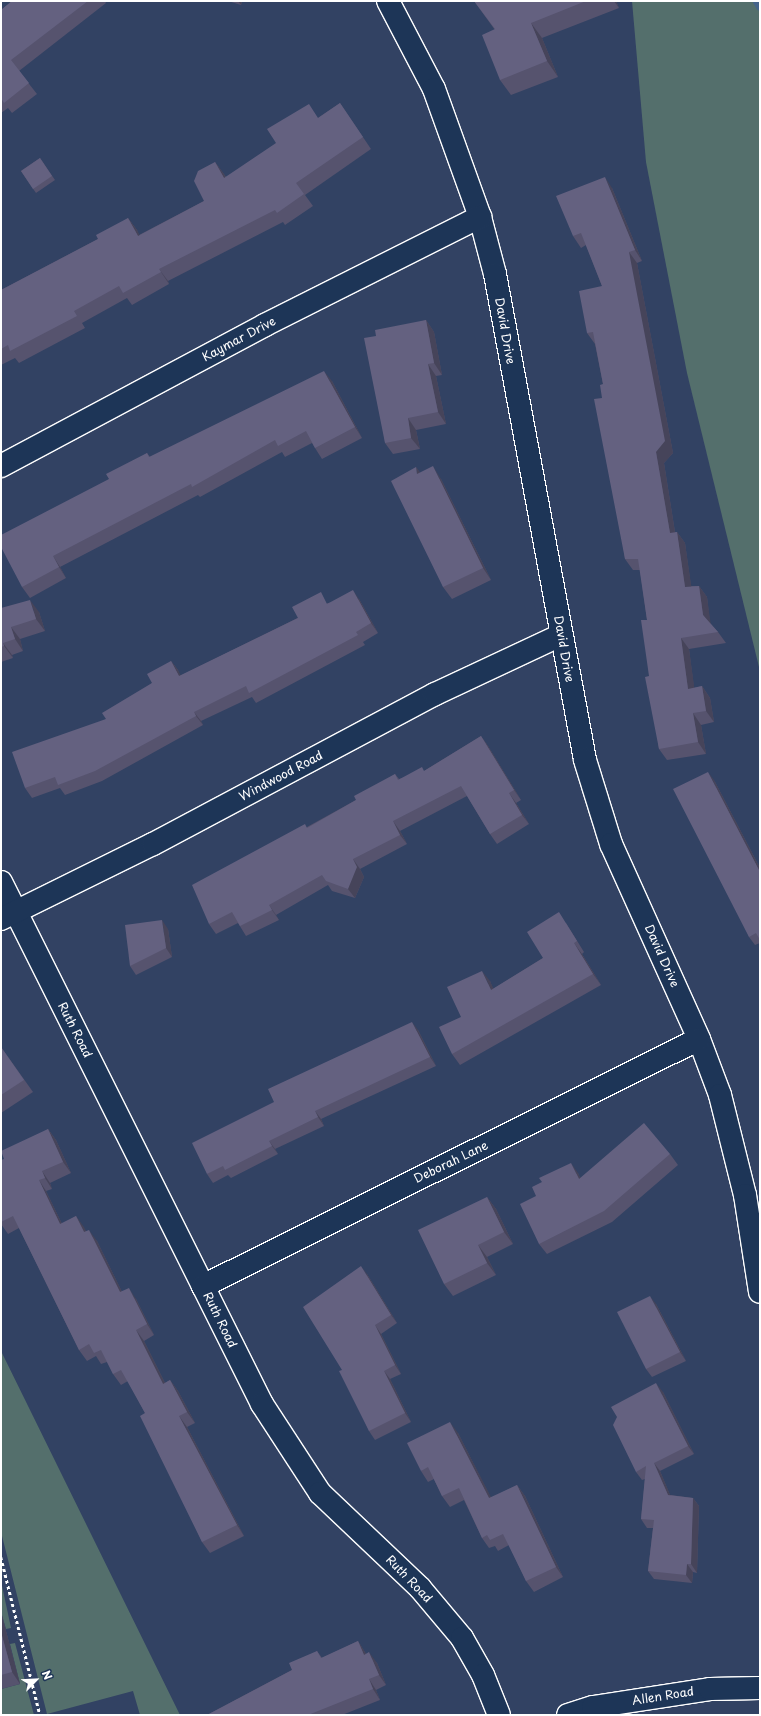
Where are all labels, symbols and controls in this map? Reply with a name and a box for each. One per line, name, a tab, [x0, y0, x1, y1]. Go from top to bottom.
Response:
street label: David Drive	[492, 296, 518, 366]
street label: Kaymar Drive	[200, 314, 278, 364]
street label: David Drive	[551, 614, 577, 684]
street label: Windwood Road	[236, 748, 326, 804]
street label: David Drive	[642, 922, 682, 990]
street label: Ruth Road	[55, 1000, 95, 1060]
street label: Deborah Lane	[411, 1138, 491, 1186]
street label: Ruth Road	[200, 1290, 240, 1350]
street label: Ruth Road	[383, 1552, 435, 1606]
north arrow	[16, 1660, 56, 1700]
text: N	[38, 1667, 57, 1682]
street label: Allen Road	[631, 1684, 695, 1708]

